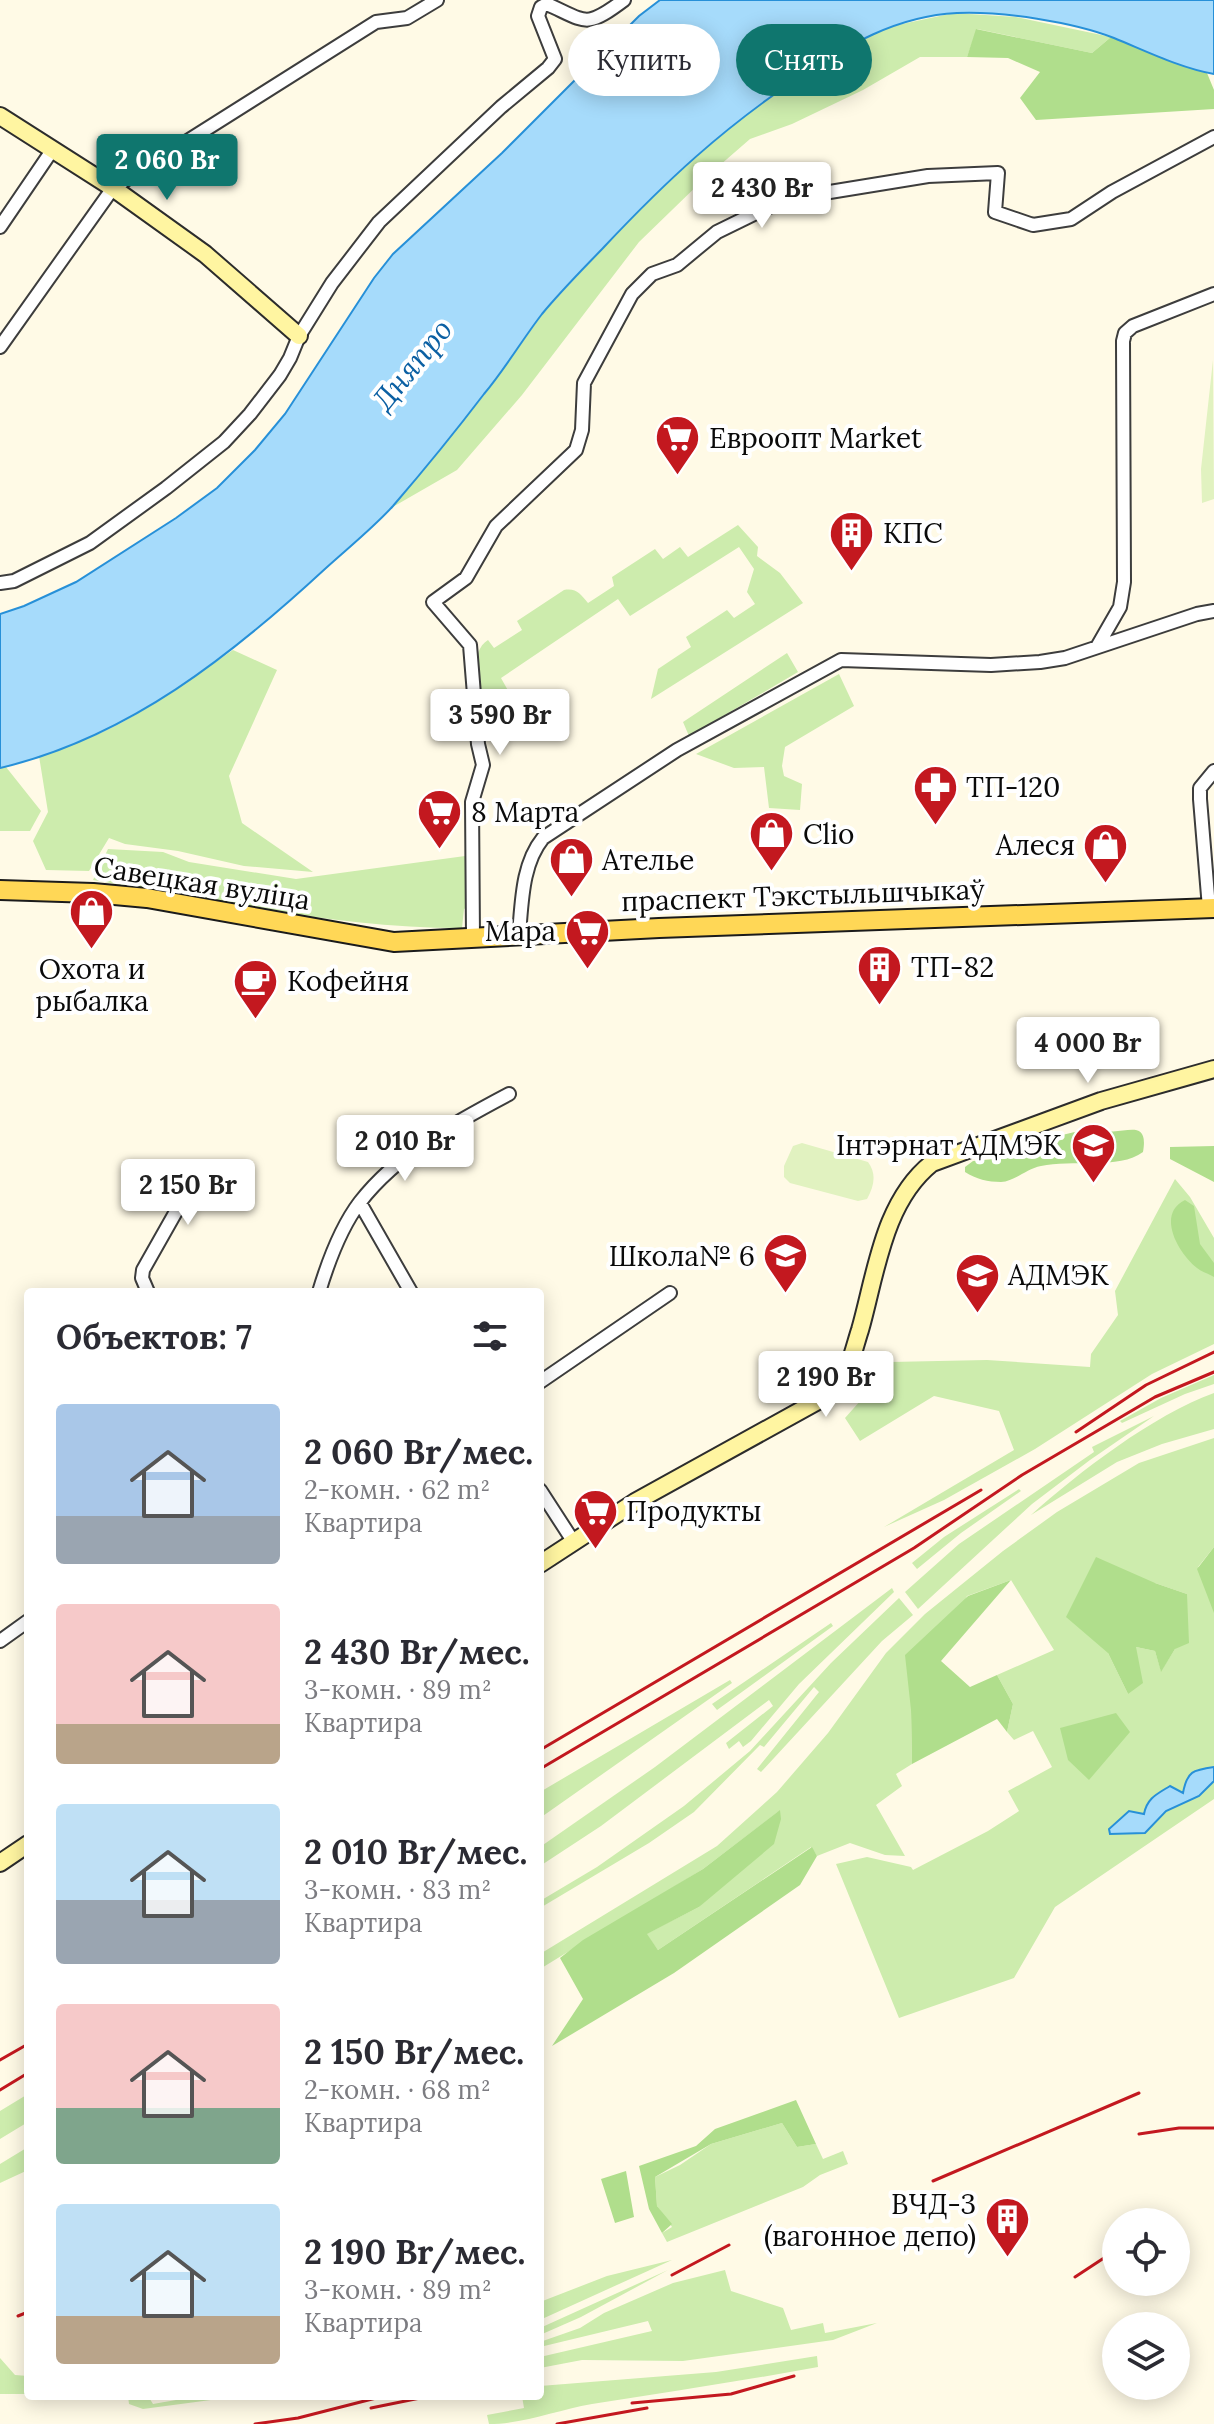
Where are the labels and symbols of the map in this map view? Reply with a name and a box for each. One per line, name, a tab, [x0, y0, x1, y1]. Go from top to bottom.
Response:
pin: 2 060 Br	[84, 134, 250, 202]
pin: 2 430 Br	[679, 162, 845, 230]
water label: Дняпро	[363, 311, 460, 418]
supermarket icon: Евроопт Market	[654, 414, 702, 477]
place label: Евроопт Market	[709, 420, 922, 456]
building icon: КПС	[828, 509, 876, 572]
place label: КПС	[883, 515, 943, 551]
pin: 3 590 Br	[417, 689, 583, 757]
pharmacy icon: ТП-120	[911, 763, 959, 826]
place label: ТП-120	[966, 769, 1060, 805]
supermarket icon: 8 Марта	[416, 788, 464, 851]
place label: 8 Марта	[471, 794, 579, 830]
shop icon: Clio	[748, 810, 796, 873]
place label: Clio	[803, 816, 854, 852]
shop icon: Алеся	[1082, 821, 1130, 884]
place label: Алеся	[995, 827, 1075, 863]
shop icon: Ателье	[547, 836, 595, 899]
place label: Ателье	[601, 842, 695, 878]
street label: Савецкая вуліца	[91, 848, 313, 918]
street label: праспект Тэкстыльшчыкаў	[621, 871, 986, 919]
shop icon: Охота и рыбалка	[68, 888, 116, 951]
supermarket icon: Мара	[563, 907, 611, 970]
place label: Мара	[485, 913, 556, 949]
building icon: ТП-82	[856, 943, 904, 1006]
place label: ТП-82	[911, 949, 994, 985]
place label: Охота и рыбалка	[35, 951, 149, 1019]
cafe icon: Кофейня	[232, 957, 280, 1020]
place label: Кофейня	[287, 963, 409, 999]
pin: 4 000 Br	[1005, 1017, 1171, 1085]
pin: 2 010 Br	[322, 1115, 488, 1183]
school or university icon: Інтэрнат АДМЭК	[1069, 1121, 1117, 1184]
place label: Інтэрнат АДМЭК	[836, 1127, 1062, 1163]
pin: 2 150 Br	[105, 1159, 271, 1227]
school or university icon: Школа№ 6	[762, 1232, 810, 1295]
place label: Школа№ 6	[609, 1238, 755, 1274]
school or university icon: АДМЭК	[953, 1251, 1001, 1314]
place label: АДМЭК	[1007, 1257, 1109, 1293]
pin: 2 190 Br	[743, 1351, 909, 1419]
supermarket icon: Продукты	[571, 1487, 619, 1550]
place label: Продукты	[626, 1493, 761, 1529]
place label: ВЧД-3 (вагонное депо)	[764, 2186, 976, 2254]
building icon: ВЧД-3 (вагонное депо)	[983, 2196, 1031, 2259]

